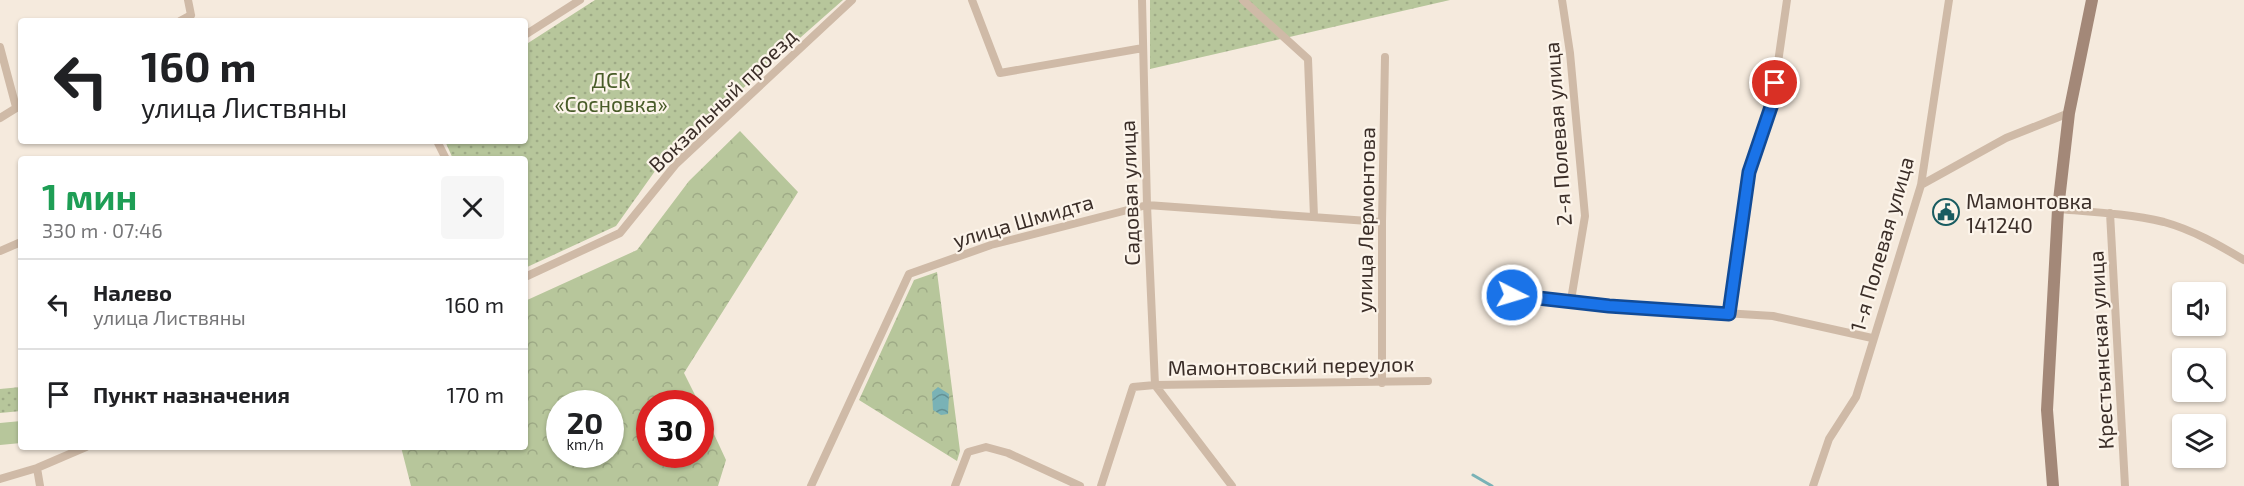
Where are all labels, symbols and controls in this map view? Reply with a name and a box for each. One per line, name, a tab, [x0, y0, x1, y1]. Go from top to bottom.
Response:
street label: Вокзальный проезд	[643, 23, 801, 177]
text: 160 m	[141, 40, 257, 90]
street label: 2-я Полевая улица	[1538, 41, 1577, 227]
icon: left	[42, 42, 120, 120]
pin	[1749, 57, 1800, 108]
icon: arrive	[1758, 66, 1791, 99]
park label: ДСК «Сосновка»	[554, 67, 668, 116]
text: улица Листвяны	[141, 91, 347, 123]
street label: Садовая улица	[1114, 120, 1145, 266]
street label: улица Лермонтова	[1351, 127, 1380, 313]
street label: 1-я Полевая улица	[1844, 154, 1919, 335]
text: 1 мин	[42, 174, 137, 217]
button: close	[441, 176, 504, 239]
street label: улица Шмидта	[950, 188, 1096, 253]
place label: Мамонтовка 141240	[1966, 188, 2092, 237]
public building icon: Мамонтовка 141240	[1931, 197, 1961, 227]
text: 330 m · 07:46	[42, 218, 163, 242]
street label: Крестьянская улица	[2082, 250, 2119, 450]
position arrow	[1480, 263, 1544, 327]
text: Налево	[93, 279, 172, 305]
map controls	[2172, 282, 2226, 468]
button: sound	[2172, 282, 2226, 336]
icon: left	[42, 288, 75, 321]
text: 160 m	[445, 291, 504, 317]
text: улица Листвяны	[93, 305, 246, 329]
button: search	[2172, 348, 2226, 402]
street label: Мамонтовский переулок	[1167, 350, 1415, 381]
icon: arrive	[42, 378, 75, 411]
text: Пункт назначения	[93, 381, 290, 407]
text: 170 m	[447, 381, 504, 407]
speed limit sign: 30	[636, 390, 714, 468]
text: 20	[567, 404, 603, 440]
button: layers	[2172, 414, 2226, 468]
text: km/h	[566, 435, 604, 453]

